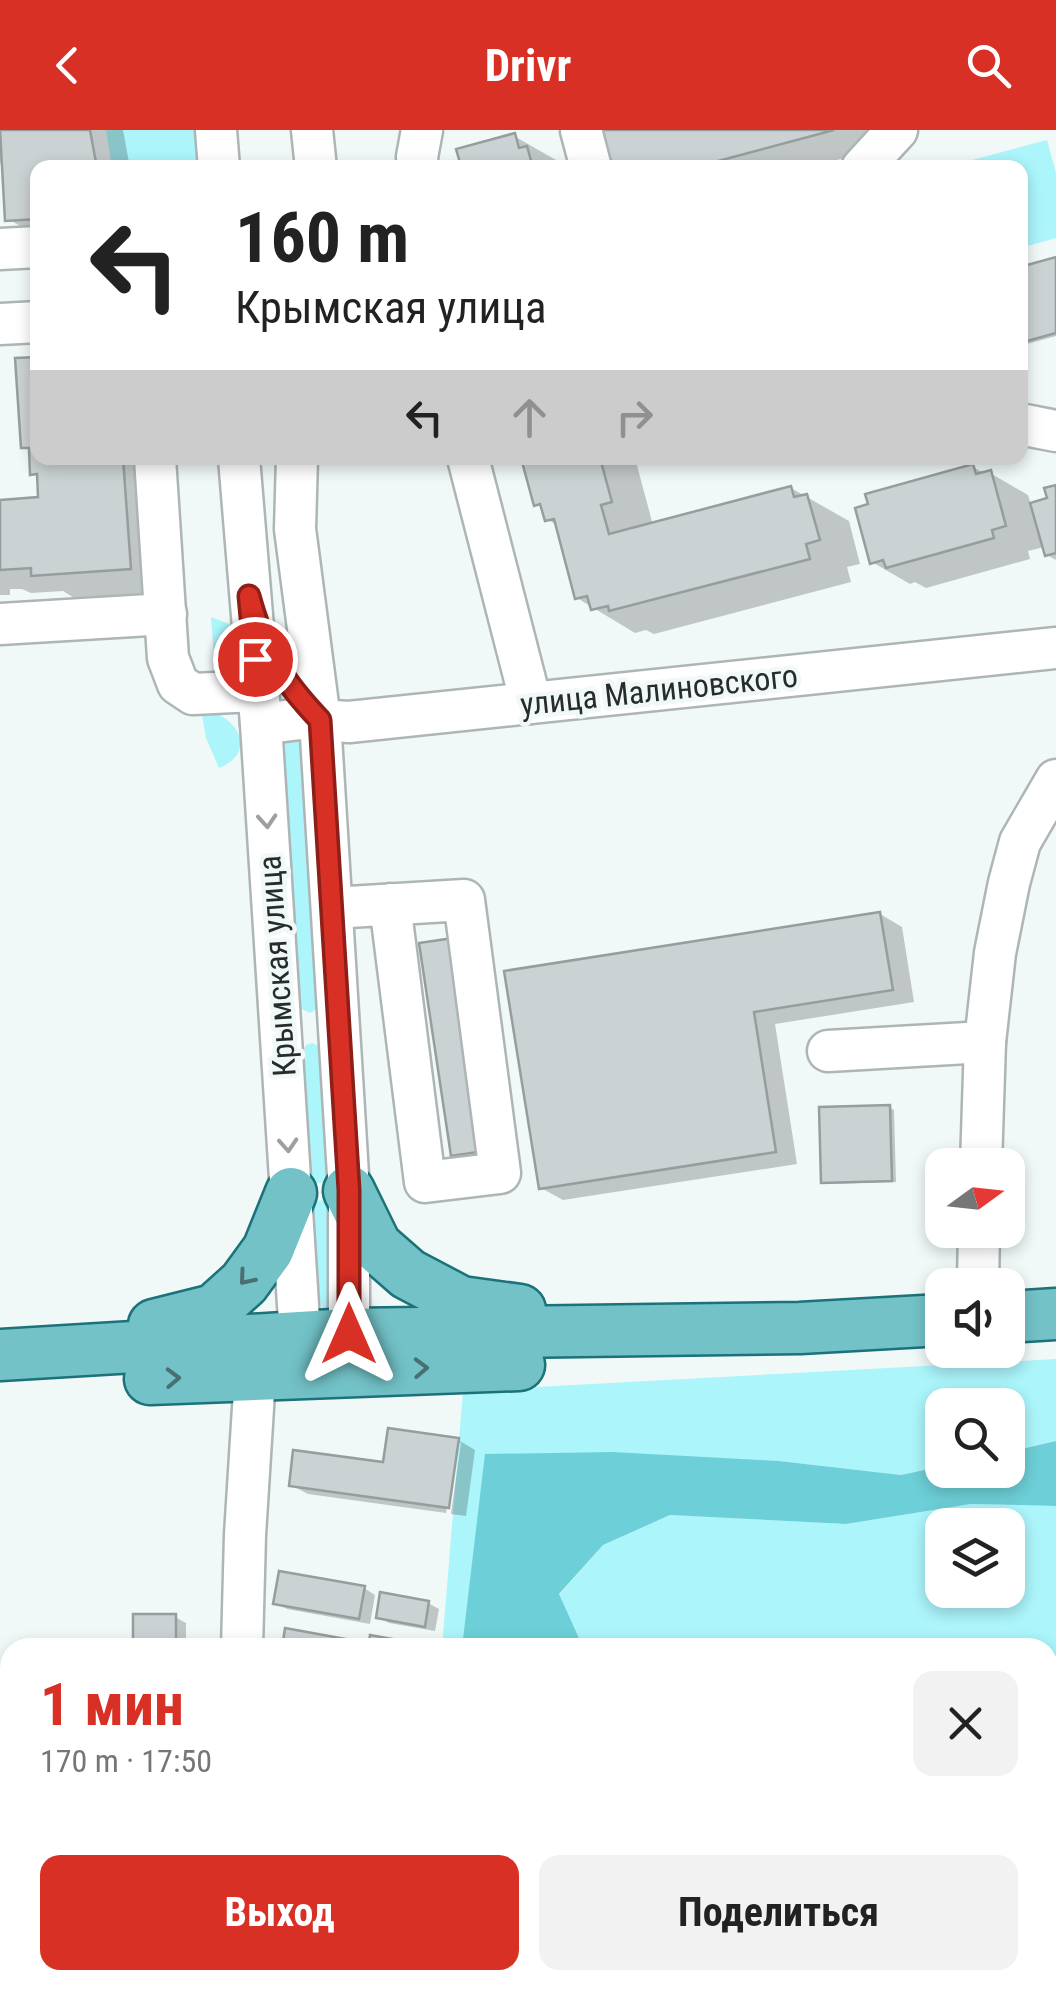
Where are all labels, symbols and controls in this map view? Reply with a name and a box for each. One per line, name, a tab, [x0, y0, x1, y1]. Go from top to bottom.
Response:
icon: back	[40, 38, 95, 93]
icon: search	[961, 38, 1016, 93]
text: Drivr	[485, 39, 571, 92]
text: 160 m	[235, 197, 409, 279]
icon: left	[70, 200, 200, 330]
text: Крымская улица	[235, 281, 546, 334]
icon: left	[397, 390, 452, 445]
icon: ahead	[502, 390, 557, 445]
icon: right	[607, 390, 662, 445]
pin	[213, 617, 298, 702]
icon: arrive	[228, 632, 283, 687]
street label: улица Малиновского	[518, 657, 800, 723]
one-way arrow	[256, 814, 277, 830]
street label: Крымская улица	[250, 854, 304, 1078]
one-way arrow	[277, 1138, 298, 1154]
north arrow	[925, 1148, 1025, 1248]
map controls	[925, 1148, 1025, 1608]
one-way arrow	[240, 1267, 258, 1285]
button: sound	[925, 1268, 1025, 1368]
position arrow	[297, 1282, 401, 1386]
one-way arrow	[414, 1358, 430, 1379]
one-way arrow	[165, 1368, 181, 1389]
button: search	[925, 1388, 1025, 1488]
button: layers	[925, 1508, 1025, 1608]
text: 1 мин	[40, 1669, 184, 1740]
button: close	[913, 1671, 1018, 1776]
text: 170 m · 17:50	[40, 1742, 212, 1780]
button: Выход	[40, 1855, 519, 1970]
button: Поделиться	[539, 1855, 1018, 1970]

